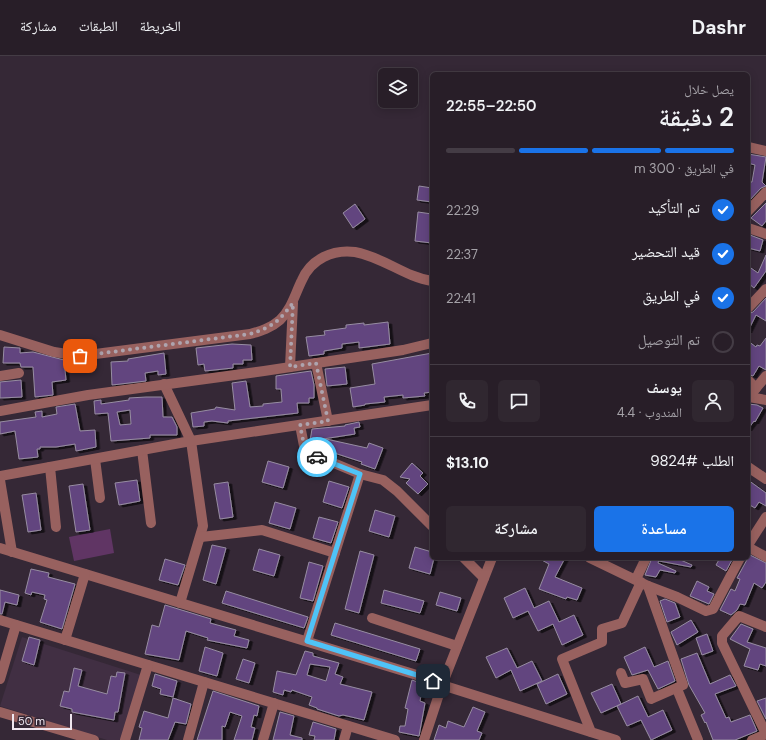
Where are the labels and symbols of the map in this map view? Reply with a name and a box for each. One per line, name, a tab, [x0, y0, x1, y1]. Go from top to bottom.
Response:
pin	[63, 339, 97, 373]
courier	[297, 437, 337, 477]
pin	[416, 664, 450, 698]
scale bar	[12, 712, 72, 731]

